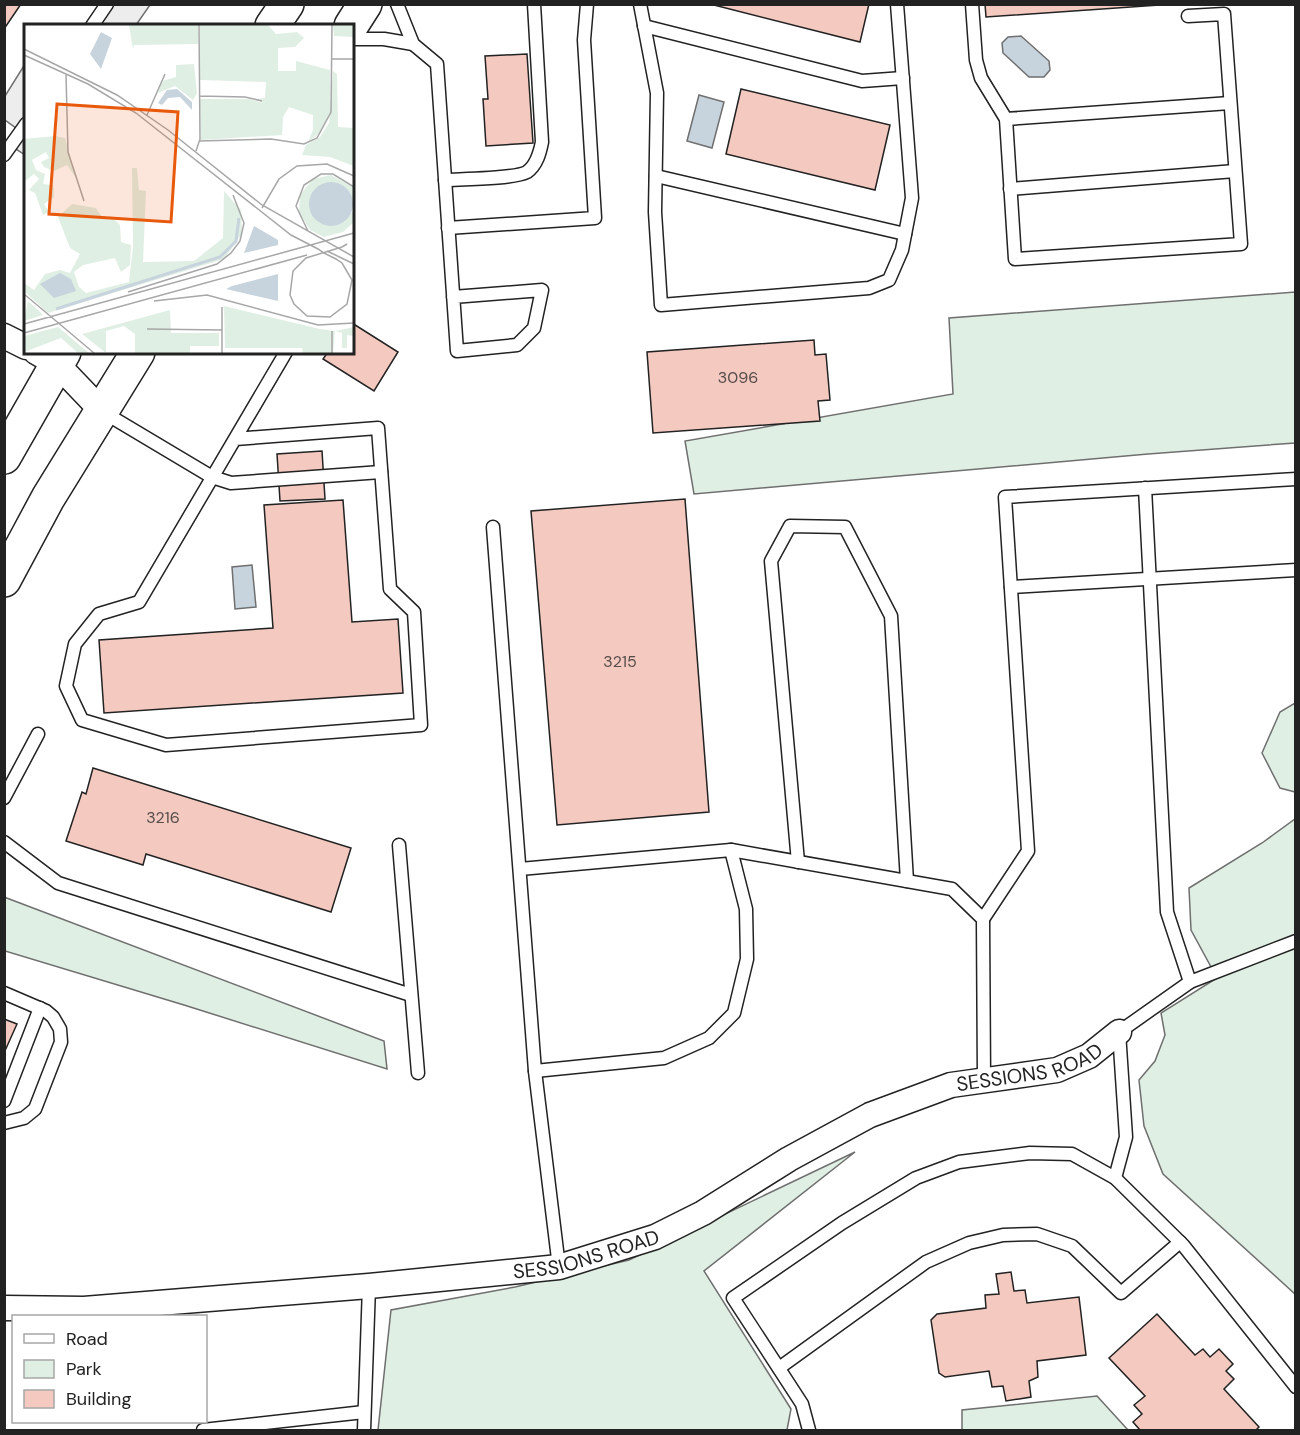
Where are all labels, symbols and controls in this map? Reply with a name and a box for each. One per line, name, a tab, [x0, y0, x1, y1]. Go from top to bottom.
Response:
inset map	[24, 24, 354, 354]
house number: 3096	[718, 367, 758, 388]
house number: 3215	[603, 651, 637, 672]
house number: 3216	[146, 807, 180, 828]
street label: SESSIONS ROAD	[955, 1037, 1108, 1097]
street label: SESSIONS ROAD	[512, 1223, 662, 1285]
legend	[12, 1315, 207, 1423]
text: Road	[66, 1327, 108, 1351]
text: Park	[66, 1357, 102, 1381]
text: Building	[66, 1387, 131, 1411]

